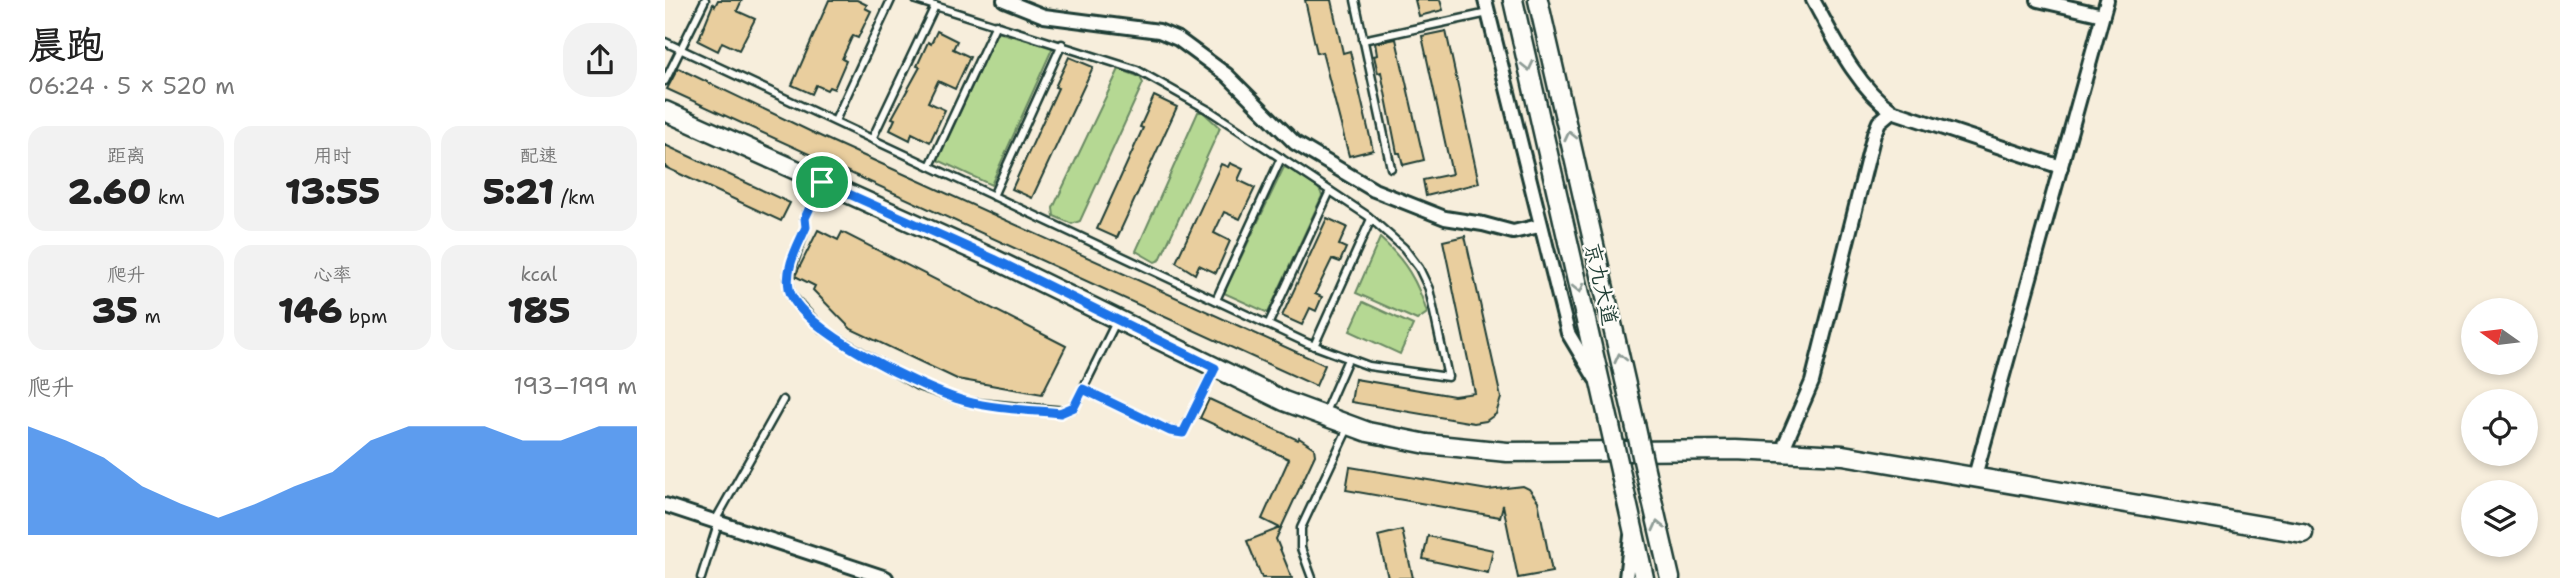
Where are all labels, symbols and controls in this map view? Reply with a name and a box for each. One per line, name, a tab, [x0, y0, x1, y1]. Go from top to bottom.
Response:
text: 晨跑	[28, 19, 104, 70]
button: share	[563, 23, 637, 97]
one-way arrow	[1520, 60, 1534, 72]
text: 06:24 · 5 × 520 m	[28, 71, 235, 101]
one-way arrow	[1564, 130, 1578, 142]
text: 距离	[107, 143, 145, 168]
text: 用时	[313, 143, 352, 168]
text: 配速	[520, 143, 558, 168]
pin	[792, 152, 852, 212]
icon: arrive	[803, 163, 841, 201]
text: 2.60	[68, 168, 151, 215]
text: 13:55	[285, 168, 380, 215]
text: 5:21	[483, 168, 554, 215]
text: km	[151, 185, 185, 210]
text: /km	[554, 185, 595, 210]
street label: 京九大道	[1578, 240, 1624, 328]
text: 爬升	[107, 262, 145, 287]
text: 心率	[313, 262, 352, 287]
text: kcal	[520, 262, 557, 287]
one-way arrow	[1571, 282, 1585, 294]
text: 35	[91, 287, 138, 334]
text: 146	[278, 287, 343, 334]
text: 185	[507, 287, 570, 334]
north arrow	[2461, 298, 2537, 374]
map controls	[2461, 298, 2538, 557]
text: m	[138, 304, 161, 329]
text: bpm	[343, 304, 387, 329]
one-way arrow	[1614, 352, 1628, 364]
text: 193–199 m	[513, 371, 637, 401]
text: 爬升	[28, 372, 74, 402]
button: locate	[2461, 389, 2538, 466]
button: layers	[2461, 480, 2538, 557]
one-way arrow	[1652, 520, 1666, 532]

